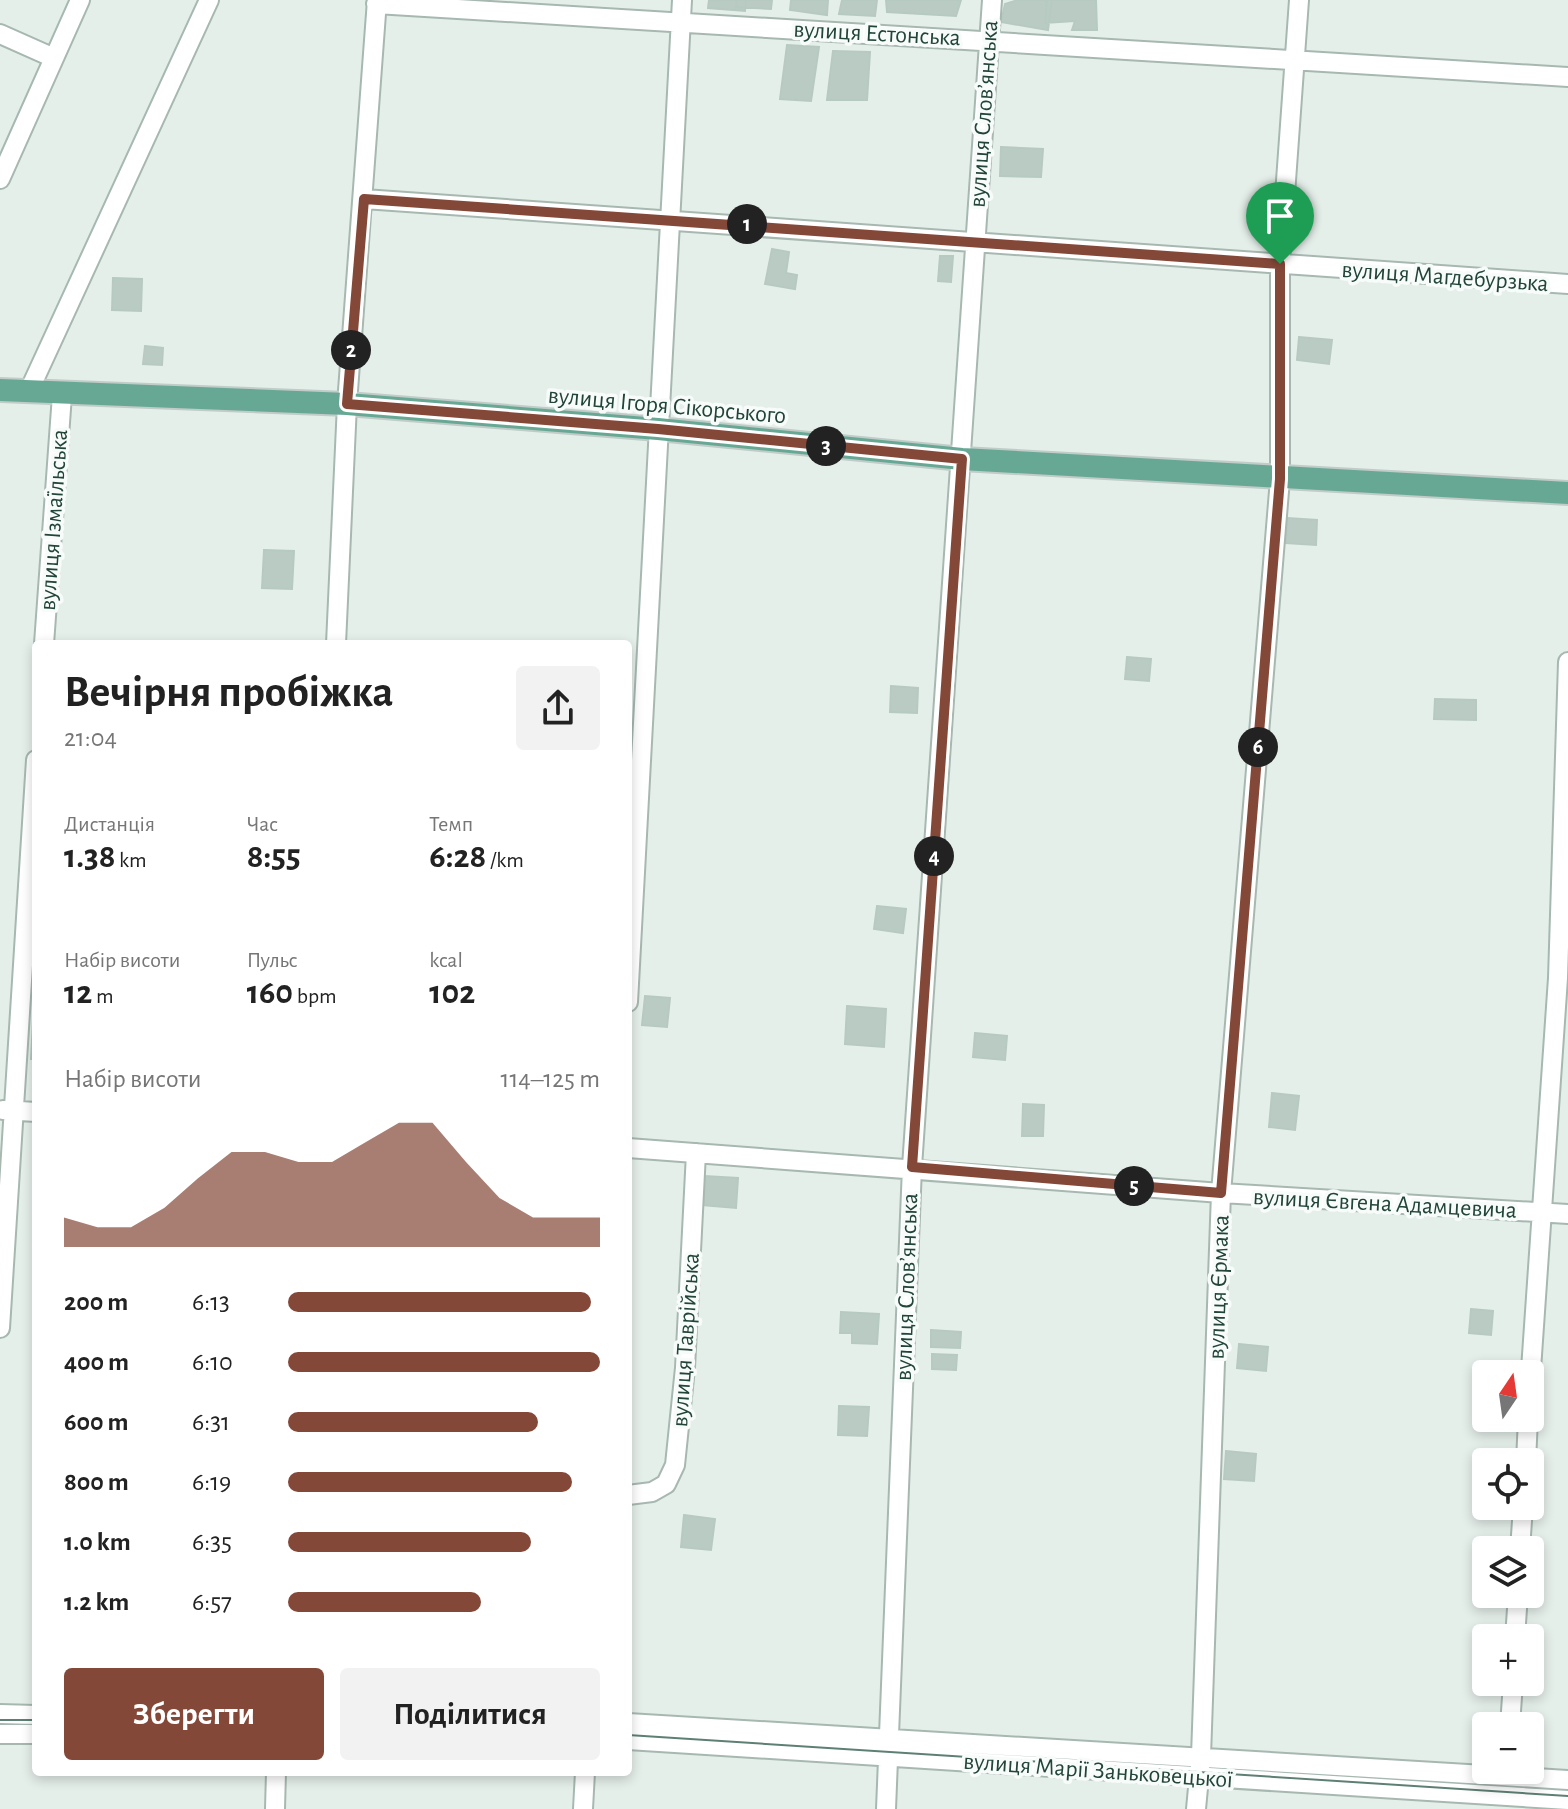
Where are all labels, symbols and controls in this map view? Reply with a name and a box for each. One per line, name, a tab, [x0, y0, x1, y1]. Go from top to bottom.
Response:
street label: вулиця Естонська	[793, 18, 961, 50]
street label: вулиця Слов’янська	[965, 19, 1003, 209]
pin	[1246, 182, 1314, 264]
icon: arrive	[1258, 194, 1302, 238]
pin: 1	[727, 204, 767, 244]
text: 1	[743, 213, 751, 235]
street label: вулиця Магдебурзька	[1341, 258, 1549, 296]
pin: 2	[331, 330, 371, 370]
text: 2	[346, 339, 356, 361]
street label: вулиця Ігоря Сікорського	[547, 384, 787, 428]
pin: 3	[806, 426, 846, 466]
street label: вулиця Ізмаїльська	[36, 428, 72, 612]
text: 3	[821, 435, 831, 457]
button: share	[516, 666, 600, 750]
text: Вечірня пробіжка	[64, 671, 393, 715]
text: 21:04	[64, 725, 117, 751]
pin: 6	[1238, 727, 1278, 767]
text: 6	[1253, 736, 1263, 758]
text: Дистанція	[64, 813, 155, 835]
text: Час	[247, 813, 278, 835]
text: Темп	[429, 813, 473, 835]
pin: 4	[914, 836, 954, 876]
text: 1.38	[64, 840, 115, 874]
text: 8:55	[247, 840, 301, 874]
text: 6:28	[429, 840, 486, 874]
text: 4	[928, 845, 940, 867]
text: km	[115, 849, 147, 871]
text: /km	[486, 849, 524, 871]
text: Набір висоти	[64, 949, 180, 971]
text: Пульс	[247, 949, 298, 971]
text: kcal	[429, 949, 463, 971]
text: 12	[64, 976, 92, 1010]
text: 160	[247, 976, 293, 1010]
text: 102	[429, 976, 475, 1010]
text: m	[92, 985, 114, 1007]
text: bpm	[293, 985, 337, 1007]
text: Набір висоти	[64, 1066, 202, 1092]
text: 114–125 m	[500, 1066, 600, 1092]
pin: 5	[1114, 1166, 1154, 1206]
text: 5	[1129, 1175, 1139, 1197]
street label: вулиця Євгена Адамцевича	[1252, 1185, 1518, 1223]
street label: вулиця Слов’янська	[892, 1193, 922, 1381]
street label: вулиця Єрмака	[1204, 1214, 1234, 1360]
street label: вулиця Таврійська	[668, 1252, 704, 1428]
text: 200 m	[64, 1289, 128, 1315]
text: 6:13	[192, 1289, 230, 1315]
text: 400 m	[64, 1349, 129, 1375]
text: 6:10	[192, 1349, 233, 1375]
north arrow	[1472, 1360, 1544, 1432]
map controls	[1472, 1360, 1544, 1784]
text: 600 m	[64, 1409, 129, 1435]
text: 6:31	[192, 1409, 230, 1435]
button: locate	[1472, 1448, 1544, 1520]
text: 800 m	[64, 1469, 129, 1495]
text: 6:19	[192, 1469, 231, 1495]
text: 1.0 km	[64, 1529, 131, 1555]
text: 6:35	[192, 1529, 232, 1555]
button: layers	[1472, 1536, 1544, 1608]
text: 1.2 km	[64, 1589, 129, 1615]
text: 6:57	[192, 1589, 232, 1615]
button: +	[1472, 1624, 1544, 1696]
button: Зберегти	[64, 1668, 324, 1760]
button: Поділитися	[340, 1668, 600, 1760]
button: −	[1472, 1712, 1544, 1784]
street label: вулиця Марії Заньковецької	[962, 1750, 1234, 1792]

